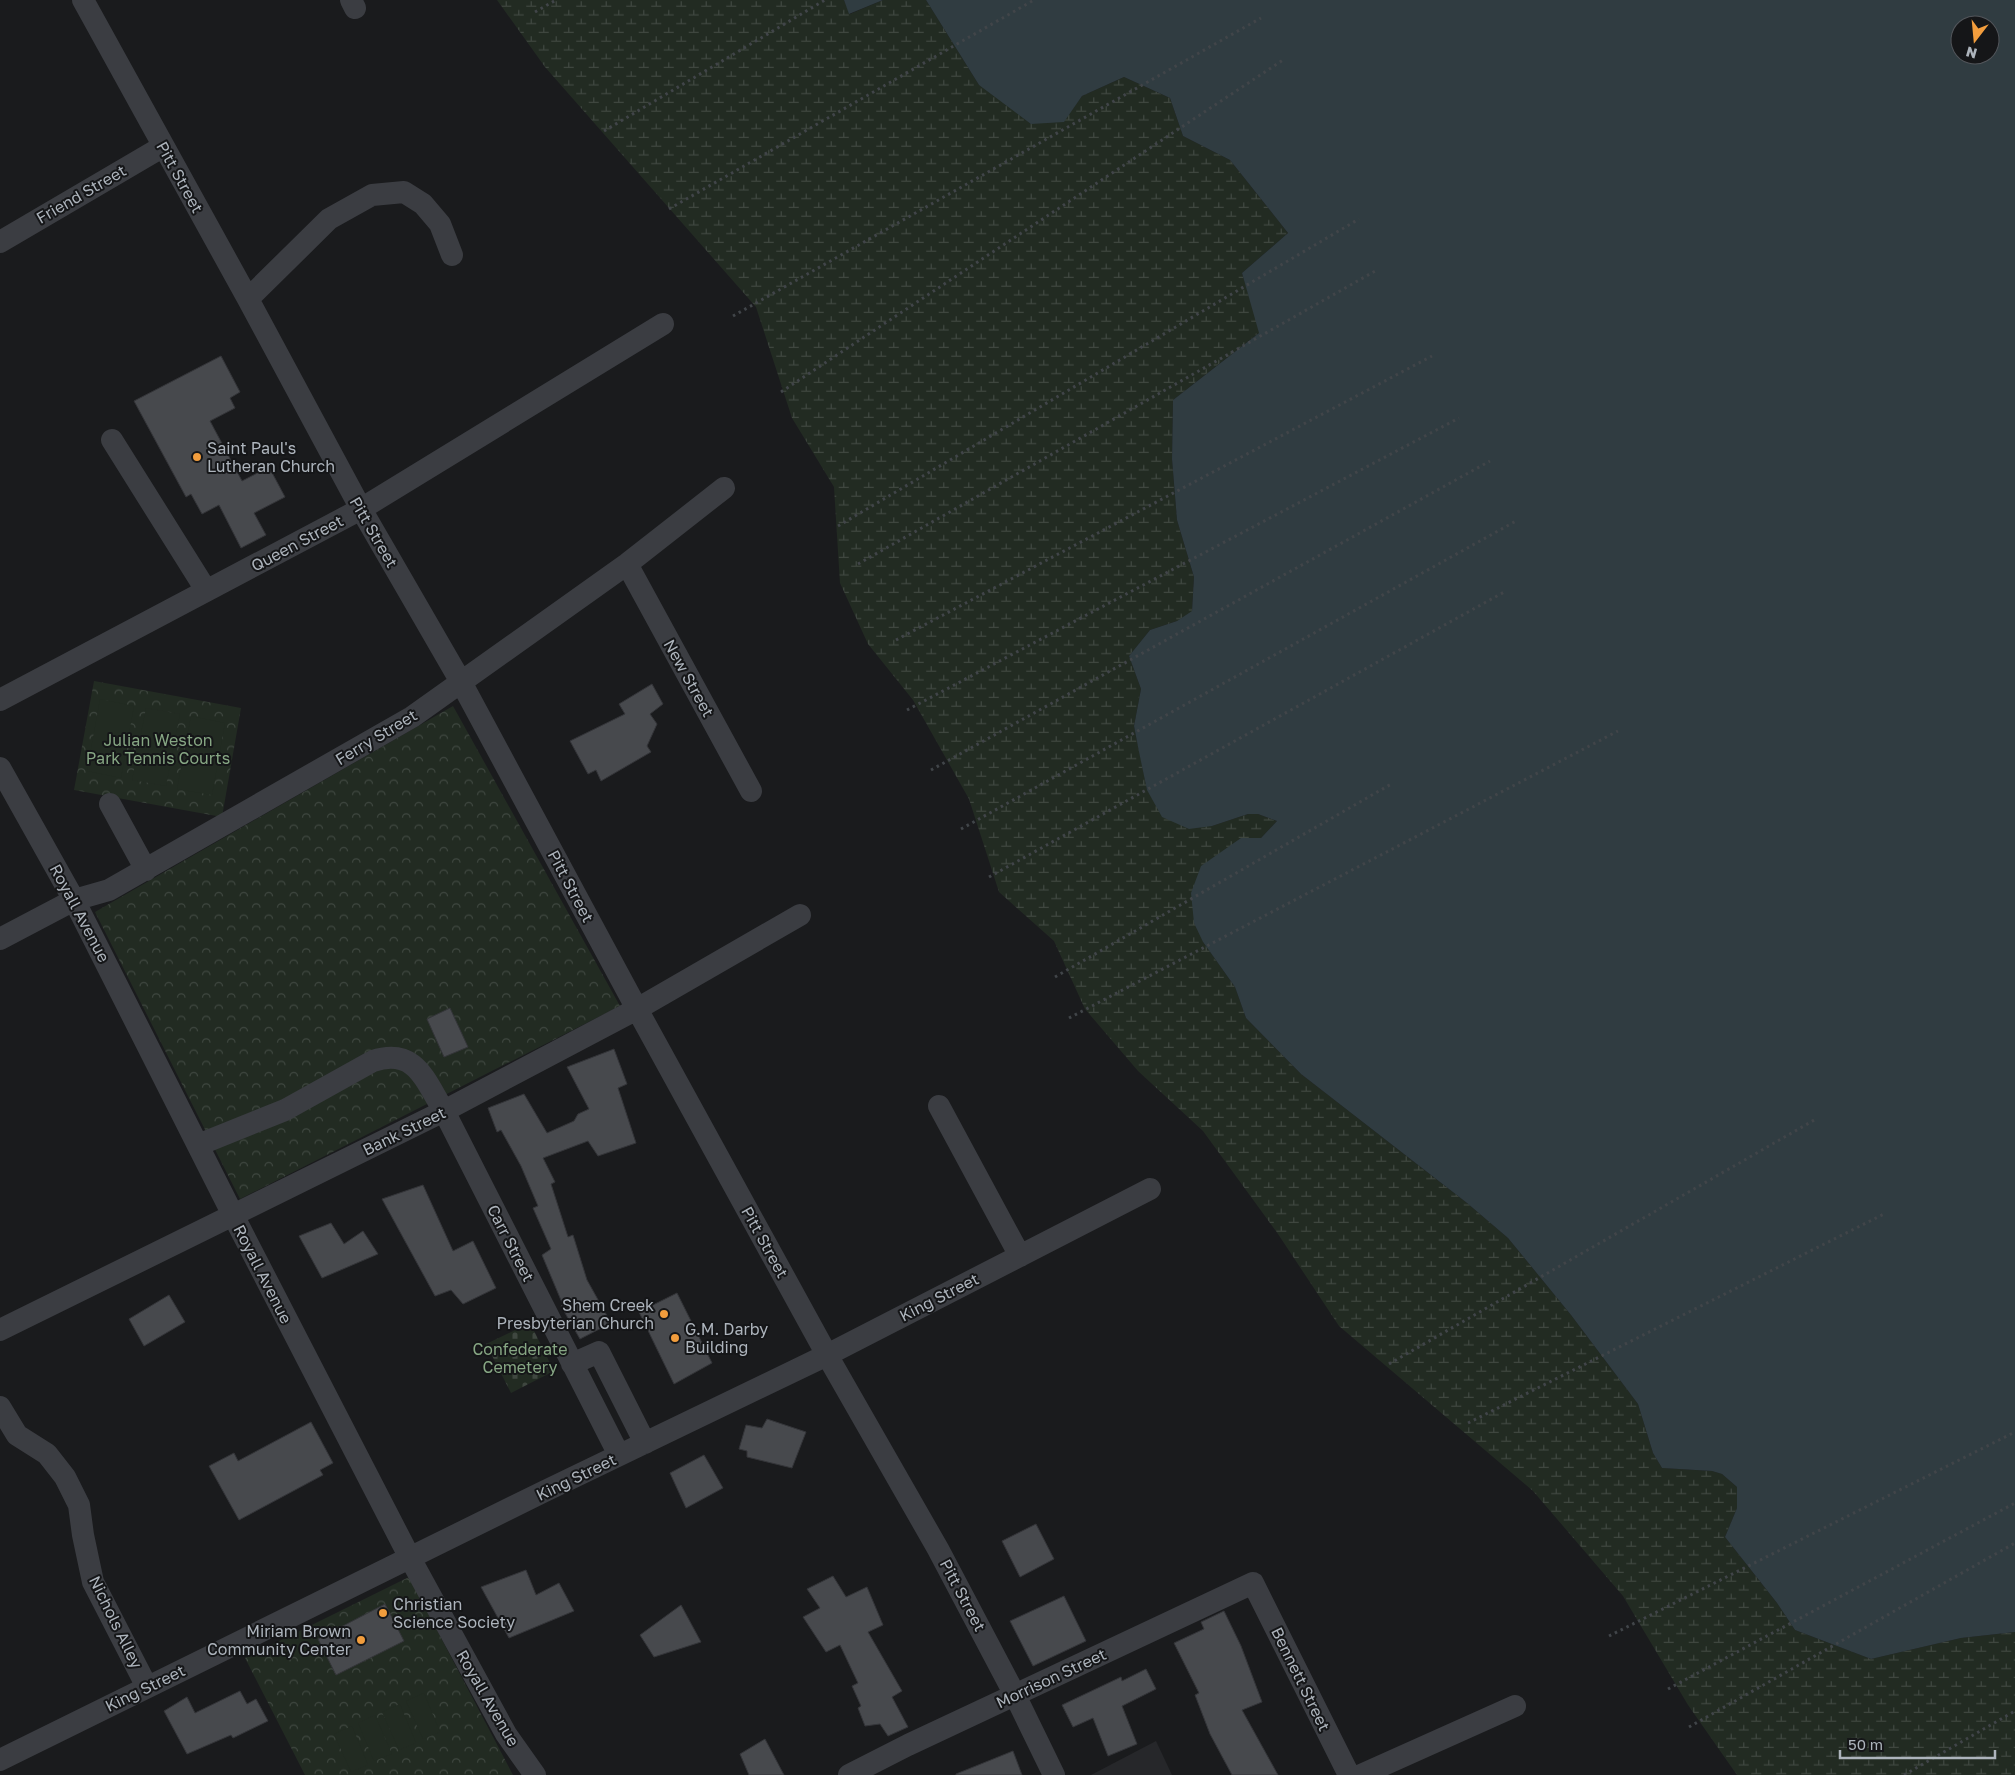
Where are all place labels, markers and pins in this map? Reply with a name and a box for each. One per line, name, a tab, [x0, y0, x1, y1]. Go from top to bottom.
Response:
place label: Saint Paul's Lutheran Church	[207, 438, 335, 476]
marker: Saint Paul's Lutheran Church	[191, 451, 203, 463]
place label: Shem Creek Presbyterian Church	[497, 1295, 654, 1333]
marker: Shem Creek Presbyterian Church	[658, 1308, 670, 1320]
place label: G.M. Darby Building	[685, 1319, 768, 1357]
marker: G.M. Darby Building	[669, 1332, 681, 1344]
place label: Christian Science Society	[393, 1594, 515, 1632]
marker: Christian Science Society	[377, 1607, 389, 1619]
place label: Miriam Brown Community Center	[207, 1621, 351, 1659]
marker: Miriam Brown Community Center	[355, 1634, 367, 1646]

